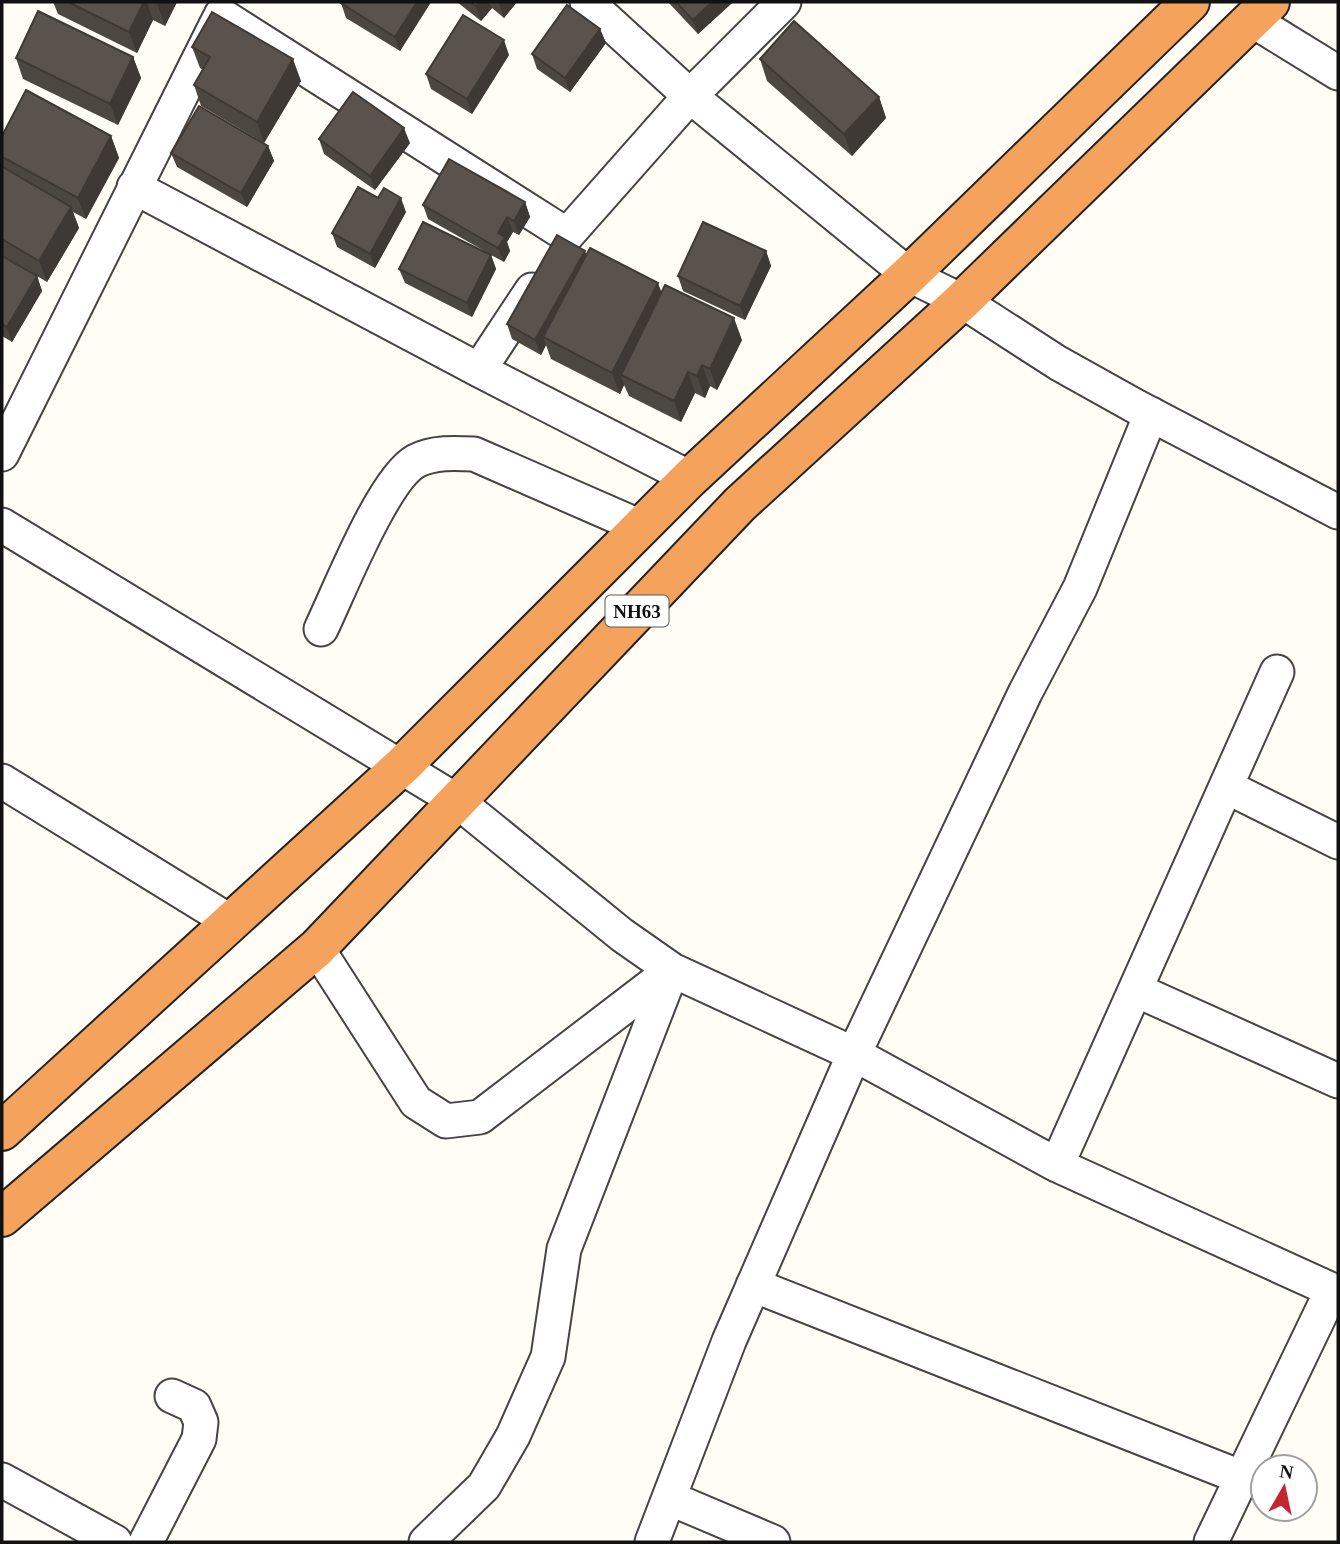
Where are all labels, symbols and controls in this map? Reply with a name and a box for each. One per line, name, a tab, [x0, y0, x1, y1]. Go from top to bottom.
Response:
road number: NH63	[606, 596, 668, 626]
north arrow	[1249, 1453, 1319, 1523]
text: N	[1278, 1460, 1295, 1483]

